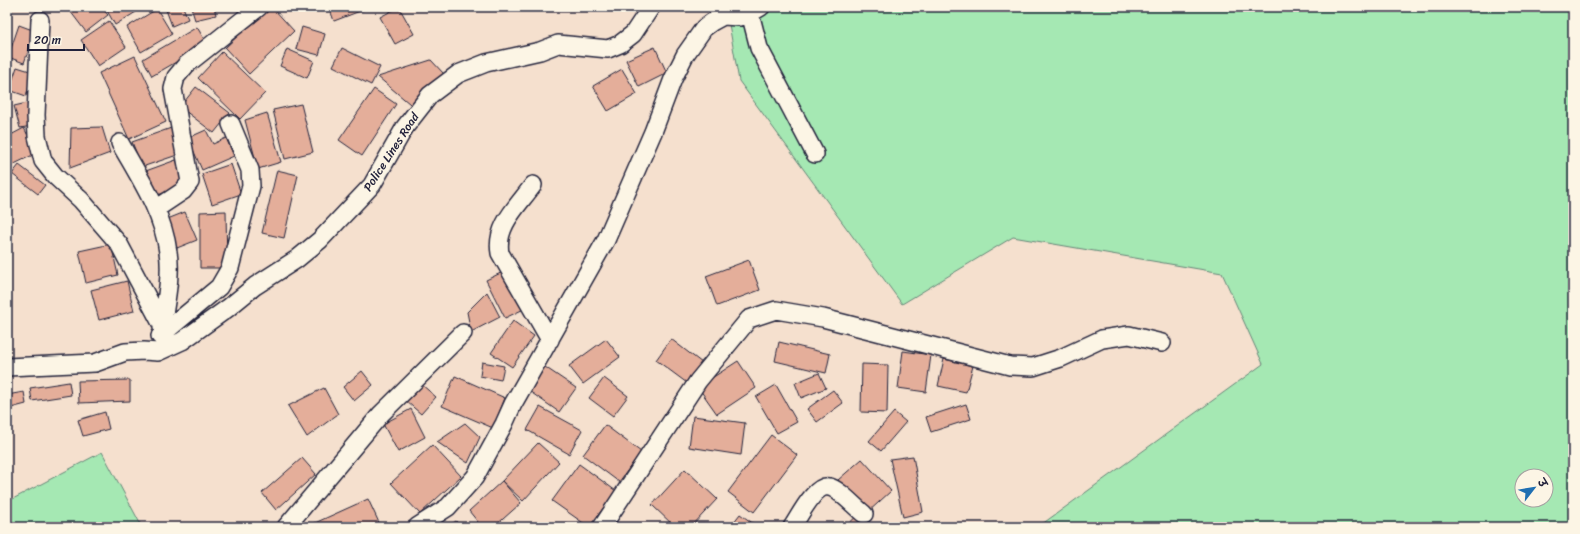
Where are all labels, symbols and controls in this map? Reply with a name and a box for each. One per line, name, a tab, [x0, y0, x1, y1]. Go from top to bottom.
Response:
scale bar	[28, 26, 84, 52]
text: 20 m	[34, 29, 61, 51]
street label: Police Lines Road	[357, 107, 425, 196]
north arrow	[1514, 468, 1554, 508]
text: उ	[1532, 474, 1553, 493]

